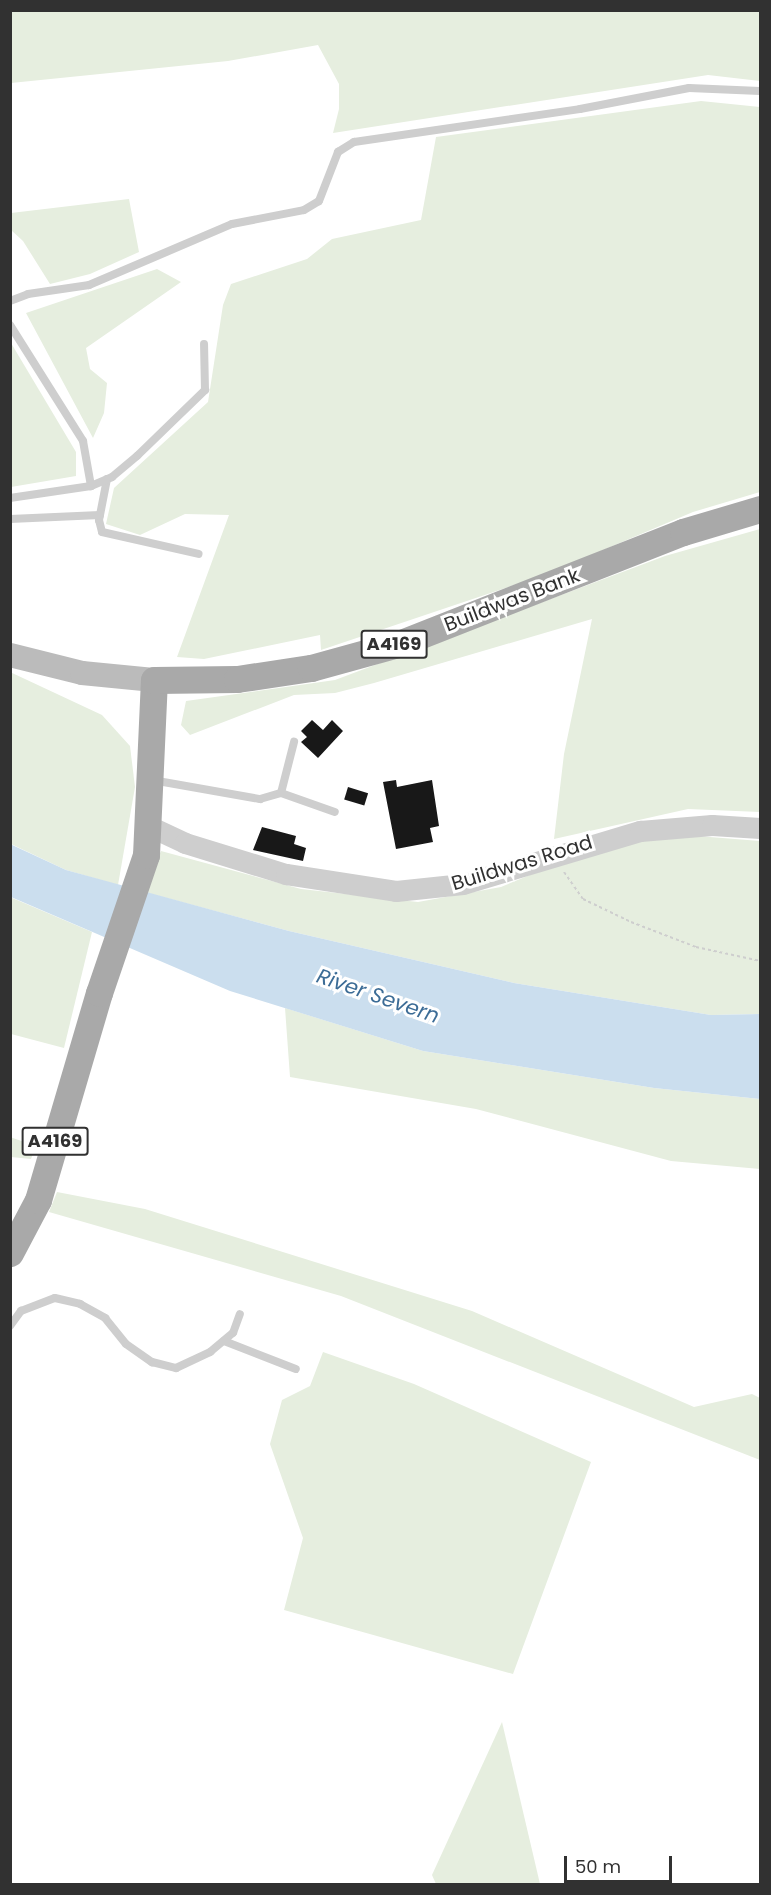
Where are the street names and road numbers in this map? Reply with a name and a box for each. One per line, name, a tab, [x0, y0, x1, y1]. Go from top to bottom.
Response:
street label: Buildwas Bank	[441, 563, 583, 637]
road number: A4169	[360, 629, 428, 659]
street label: Buildwas Road	[449, 830, 595, 896]
road number: A4169	[20, 1126, 90, 1156]

